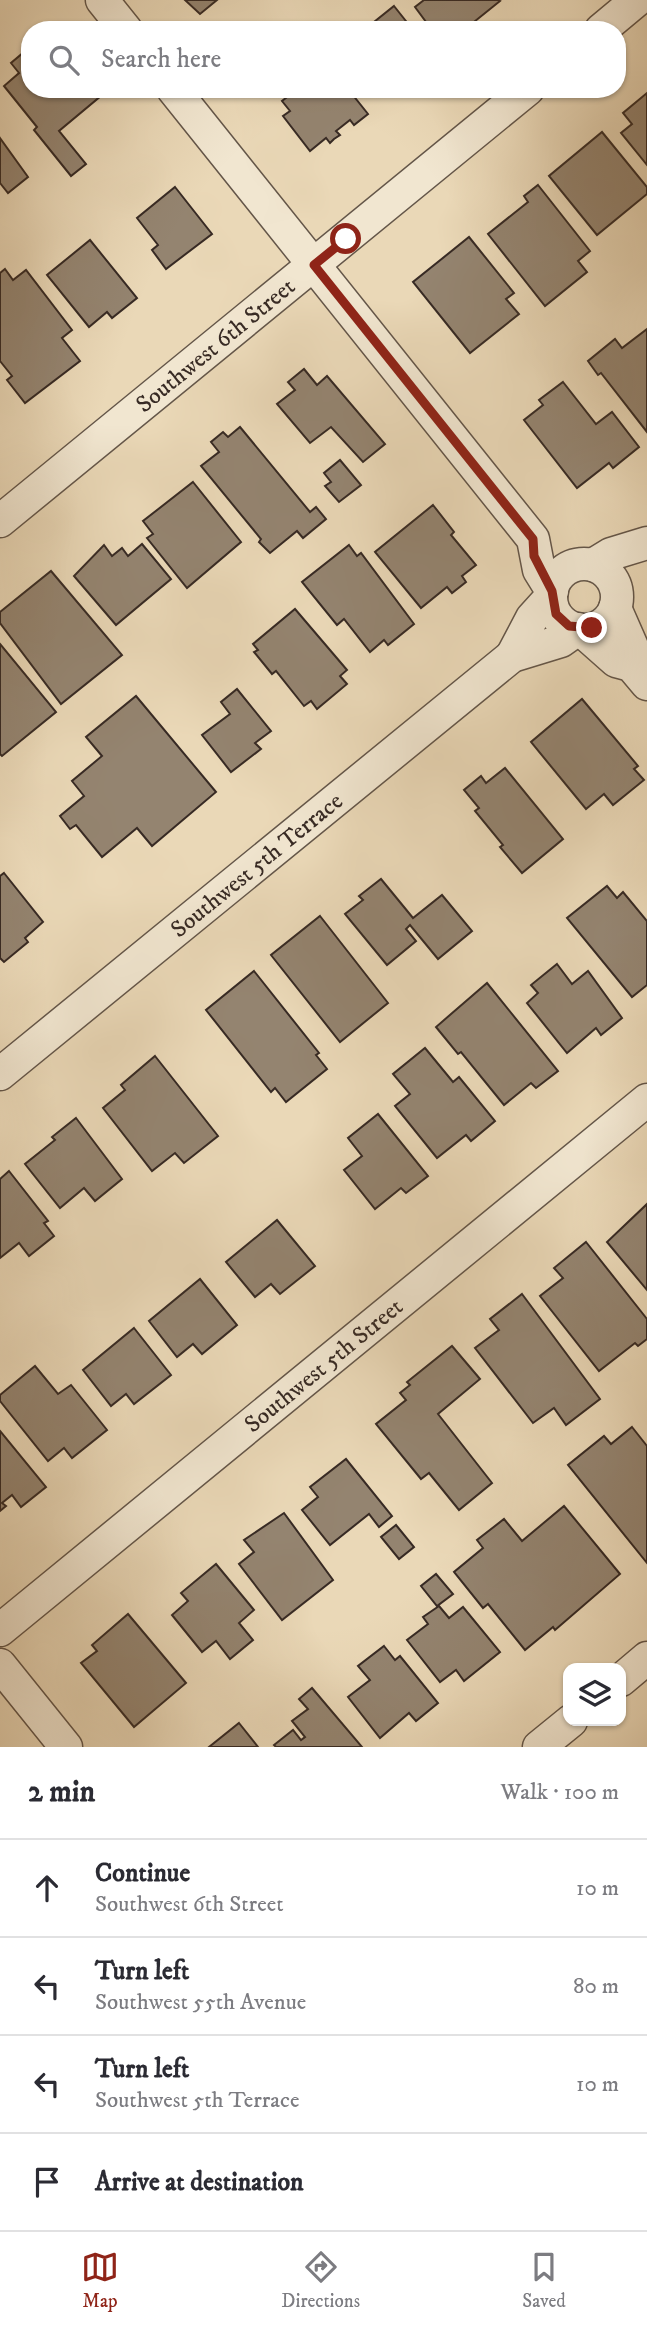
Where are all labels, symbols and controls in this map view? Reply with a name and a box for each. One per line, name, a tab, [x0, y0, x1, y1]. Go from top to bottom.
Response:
search box	[21, 21, 626, 98]
icon: search	[45, 41, 83, 79]
text: Search here	[101, 43, 221, 76]
route start	[330, 223, 361, 254]
street label: Southwest 6th Street	[130, 272, 302, 420]
route end	[576, 612, 607, 643]
street label: Southwest 5th Terrace	[165, 786, 349, 945]
street label: Southwest 5th Street	[239, 1292, 410, 1440]
map controls	[563, 1663, 626, 1726]
button: layers	[563, 1663, 626, 1726]
text: 2 min	[28, 1774, 95, 1811]
text: Walk · 100 m	[500, 1778, 619, 1807]
text: Continue	[95, 1857, 190, 1890]
icon: ahead	[28, 1869, 66, 1907]
text: 10 m	[576, 1874, 619, 1903]
text: Southwest 6th Street	[95, 1890, 284, 1919]
text: Turn left	[95, 1955, 189, 1988]
icon: left	[28, 1967, 66, 2005]
text: 80 m	[573, 1972, 619, 2001]
text: Southwest 55th Avenue	[95, 1988, 306, 2017]
text: Turn left	[95, 2053, 189, 2086]
icon: left	[28, 2065, 66, 2103]
text: 10 m	[576, 2070, 619, 2099]
text: Southwest 5th Terrace	[95, 2086, 300, 2115]
icon: arrive	[28, 2163, 66, 2201]
text: Arrive at destination	[95, 2166, 304, 2199]
tab: Map	[81, 2248, 119, 2313]
tab: Directions	[281, 2248, 360, 2313]
tab: Saved	[522, 2248, 566, 2313]

